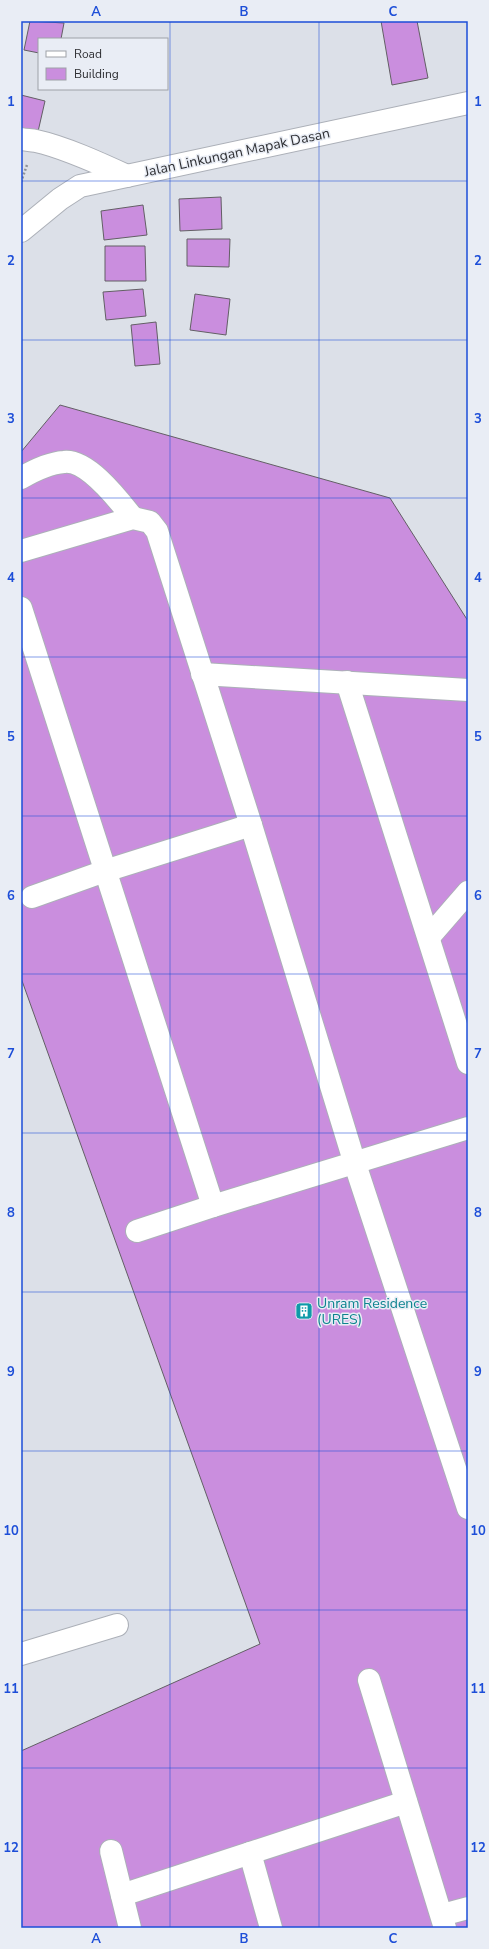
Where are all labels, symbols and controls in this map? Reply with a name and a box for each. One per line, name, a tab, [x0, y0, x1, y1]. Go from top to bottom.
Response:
text: A	[91, 3, 101, 21]
text: B	[240, 3, 249, 21]
text: C	[389, 3, 398, 21]
legend	[38, 38, 168, 90]
text: Road	[74, 46, 102, 62]
text: Building	[74, 66, 119, 82]
text: 1	[7, 93, 15, 111]
text: 1	[474, 93, 482, 111]
street label: Jalan Linkungan Mapak Dasan	[142, 124, 332, 182]
text: 2	[7, 252, 15, 270]
text: 2	[474, 252, 482, 270]
text: 3	[7, 410, 15, 428]
text: 3	[474, 410, 482, 428]
text: 4	[7, 569, 15, 587]
text: 4	[474, 569, 482, 587]
text: 5	[7, 728, 15, 746]
text: 5	[474, 728, 482, 746]
text: 6	[7, 887, 15, 905]
text: 6	[474, 887, 482, 905]
text: 7	[7, 1045, 15, 1063]
text: 7	[474, 1045, 482, 1063]
text: 8	[7, 1204, 15, 1222]
text: 8	[474, 1204, 482, 1222]
place label: Unram Residence (URES)	[317, 1294, 427, 1329]
building icon: Unram Residence (URES)	[294, 1301, 314, 1321]
text: 9	[7, 1363, 15, 1381]
text: 9	[474, 1363, 482, 1381]
text: 10	[3, 1522, 19, 1540]
text: 10	[470, 1522, 486, 1540]
text: 11	[3, 1680, 19, 1698]
text: 11	[470, 1680, 486, 1698]
text: 12	[3, 1839, 19, 1857]
text: 12	[470, 1839, 486, 1857]
text: A	[91, 1930, 101, 1948]
text: B	[240, 1930, 249, 1948]
text: C	[389, 1930, 398, 1948]

